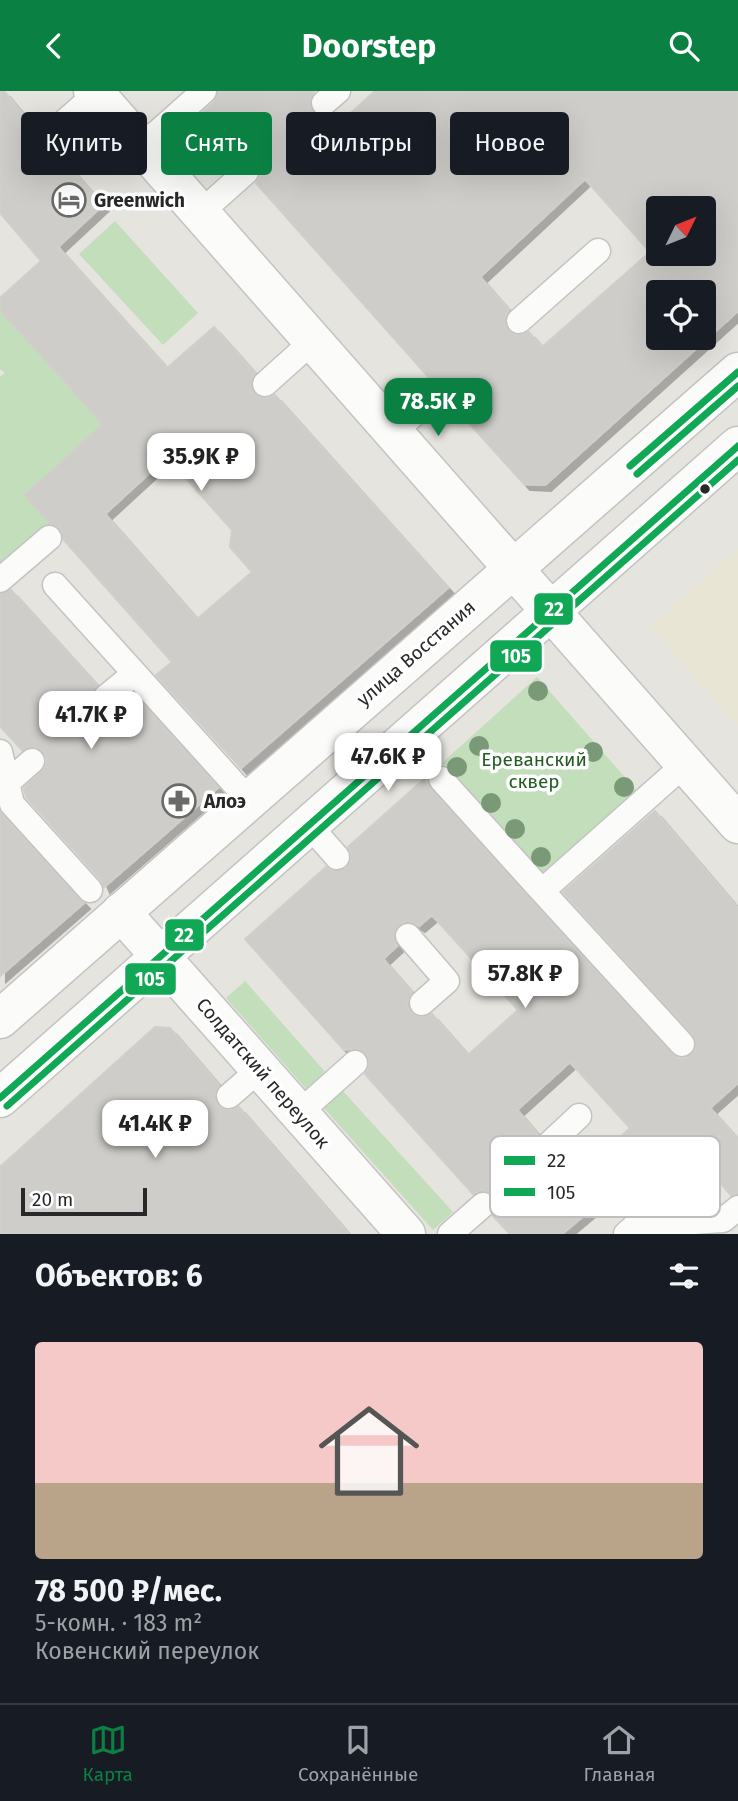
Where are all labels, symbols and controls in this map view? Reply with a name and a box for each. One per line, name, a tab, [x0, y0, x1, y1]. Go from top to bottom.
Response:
icon: back	[35, 27, 73, 65]
text: Doorstep	[302, 27, 436, 65]
icon: search	[665, 27, 703, 65]
chip: Купить	[21, 112, 147, 175]
chip: Снять	[161, 112, 272, 175]
chip: Фильтры	[286, 112, 436, 175]
chip: Новое	[450, 112, 569, 175]
hotel icon: Greenwich	[50, 181, 88, 219]
place label: Greenwich	[94, 189, 185, 212]
north arrow	[646, 196, 716, 266]
map controls	[646, 196, 716, 350]
button: locate	[646, 280, 716, 350]
pin: 78.5K ₽	[373, 379, 503, 438]
text: 78.5K ₽	[400, 387, 476, 415]
pin: 35.9K ₽	[136, 433, 266, 493]
text: 35.9K ₽	[163, 442, 239, 470]
unlabelled marker	[698, 482, 712, 496]
line badge: 22	[533, 592, 574, 626]
street label: улица Восстания	[352, 595, 480, 711]
text: 22	[544, 598, 564, 621]
line badge: 105	[489, 639, 543, 673]
text: 105	[501, 645, 531, 668]
pin: 41.7K ₽	[26, 691, 156, 751]
text: 41.7K ₽	[55, 700, 127, 728]
pin: 47.6K ₽	[323, 733, 453, 793]
text: 47.6K ₽	[350, 742, 426, 770]
park label: Ереванский сквер	[481, 748, 587, 793]
pharmacy icon: Алоэ	[160, 782, 198, 820]
place label: Алоэ	[203, 790, 246, 813]
line badge: 22	[164, 918, 205, 952]
text: 22	[174, 924, 194, 947]
pin: 57.8K ₽	[460, 951, 590, 1010]
text: 57.8K ₽	[487, 959, 563, 987]
line badge: 105	[124, 962, 177, 996]
text: 105	[135, 968, 165, 991]
street label: Солдатский переулок	[191, 993, 335, 1153]
pin: 41.4K ₽	[90, 1101, 220, 1160]
text: 41.4K ₽	[118, 1109, 192, 1137]
legend	[490, 1136, 720, 1217]
text: 22	[547, 1149, 566, 1172]
text: 105	[547, 1181, 575, 1204]
scale bar	[21, 1185, 147, 1217]
text: 20 m	[32, 1188, 73, 1211]
icon: filters	[665, 1257, 703, 1295]
text: Объектов: 6	[35, 1258, 203, 1294]
icon: home	[306, 1388, 432, 1514]
text: 78 500 ₽/мес.	[35, 1573, 222, 1609]
text: 5-комн. · 183 m²	[35, 1609, 202, 1637]
text: Ковенский переулок	[35, 1637, 259, 1665]
tab: Карта	[83, 1721, 133, 1786]
tab: Сохранённые	[298, 1721, 418, 1786]
tab: Главная	[584, 1721, 655, 1786]

